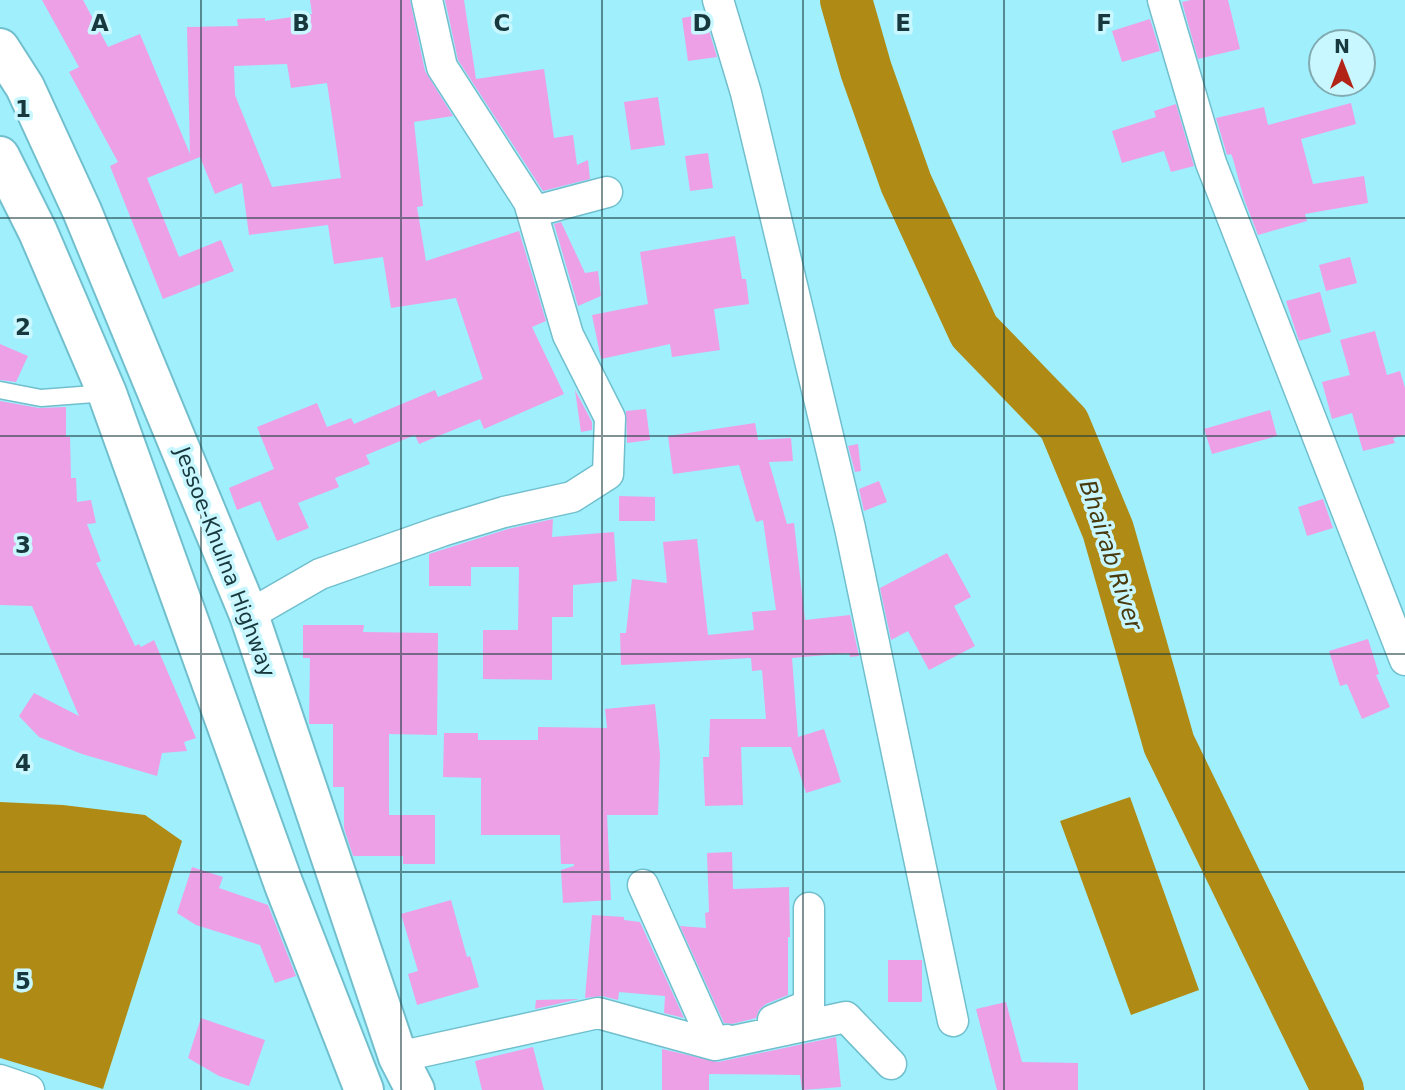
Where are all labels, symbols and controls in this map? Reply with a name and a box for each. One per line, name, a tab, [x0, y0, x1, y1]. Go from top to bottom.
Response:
text: A	[91, 10, 109, 36]
text: B	[292, 10, 310, 36]
text: C	[494, 10, 510, 36]
text: D	[692, 10, 712, 36]
text: E	[895, 10, 911, 36]
text: F	[1096, 10, 1112, 36]
north arrow	[1307, 28, 1377, 98]
text: N	[1334, 35, 1350, 57]
text: 1	[15, 96, 31, 122]
text: 2	[15, 314, 31, 340]
street label: Jessoe-Khulna Highway	[169, 442, 280, 680]
water label: Bhairab River	[1075, 477, 1148, 635]
text: 3	[15, 532, 31, 558]
text: 4	[15, 750, 31, 776]
text: 5	[15, 968, 31, 994]

